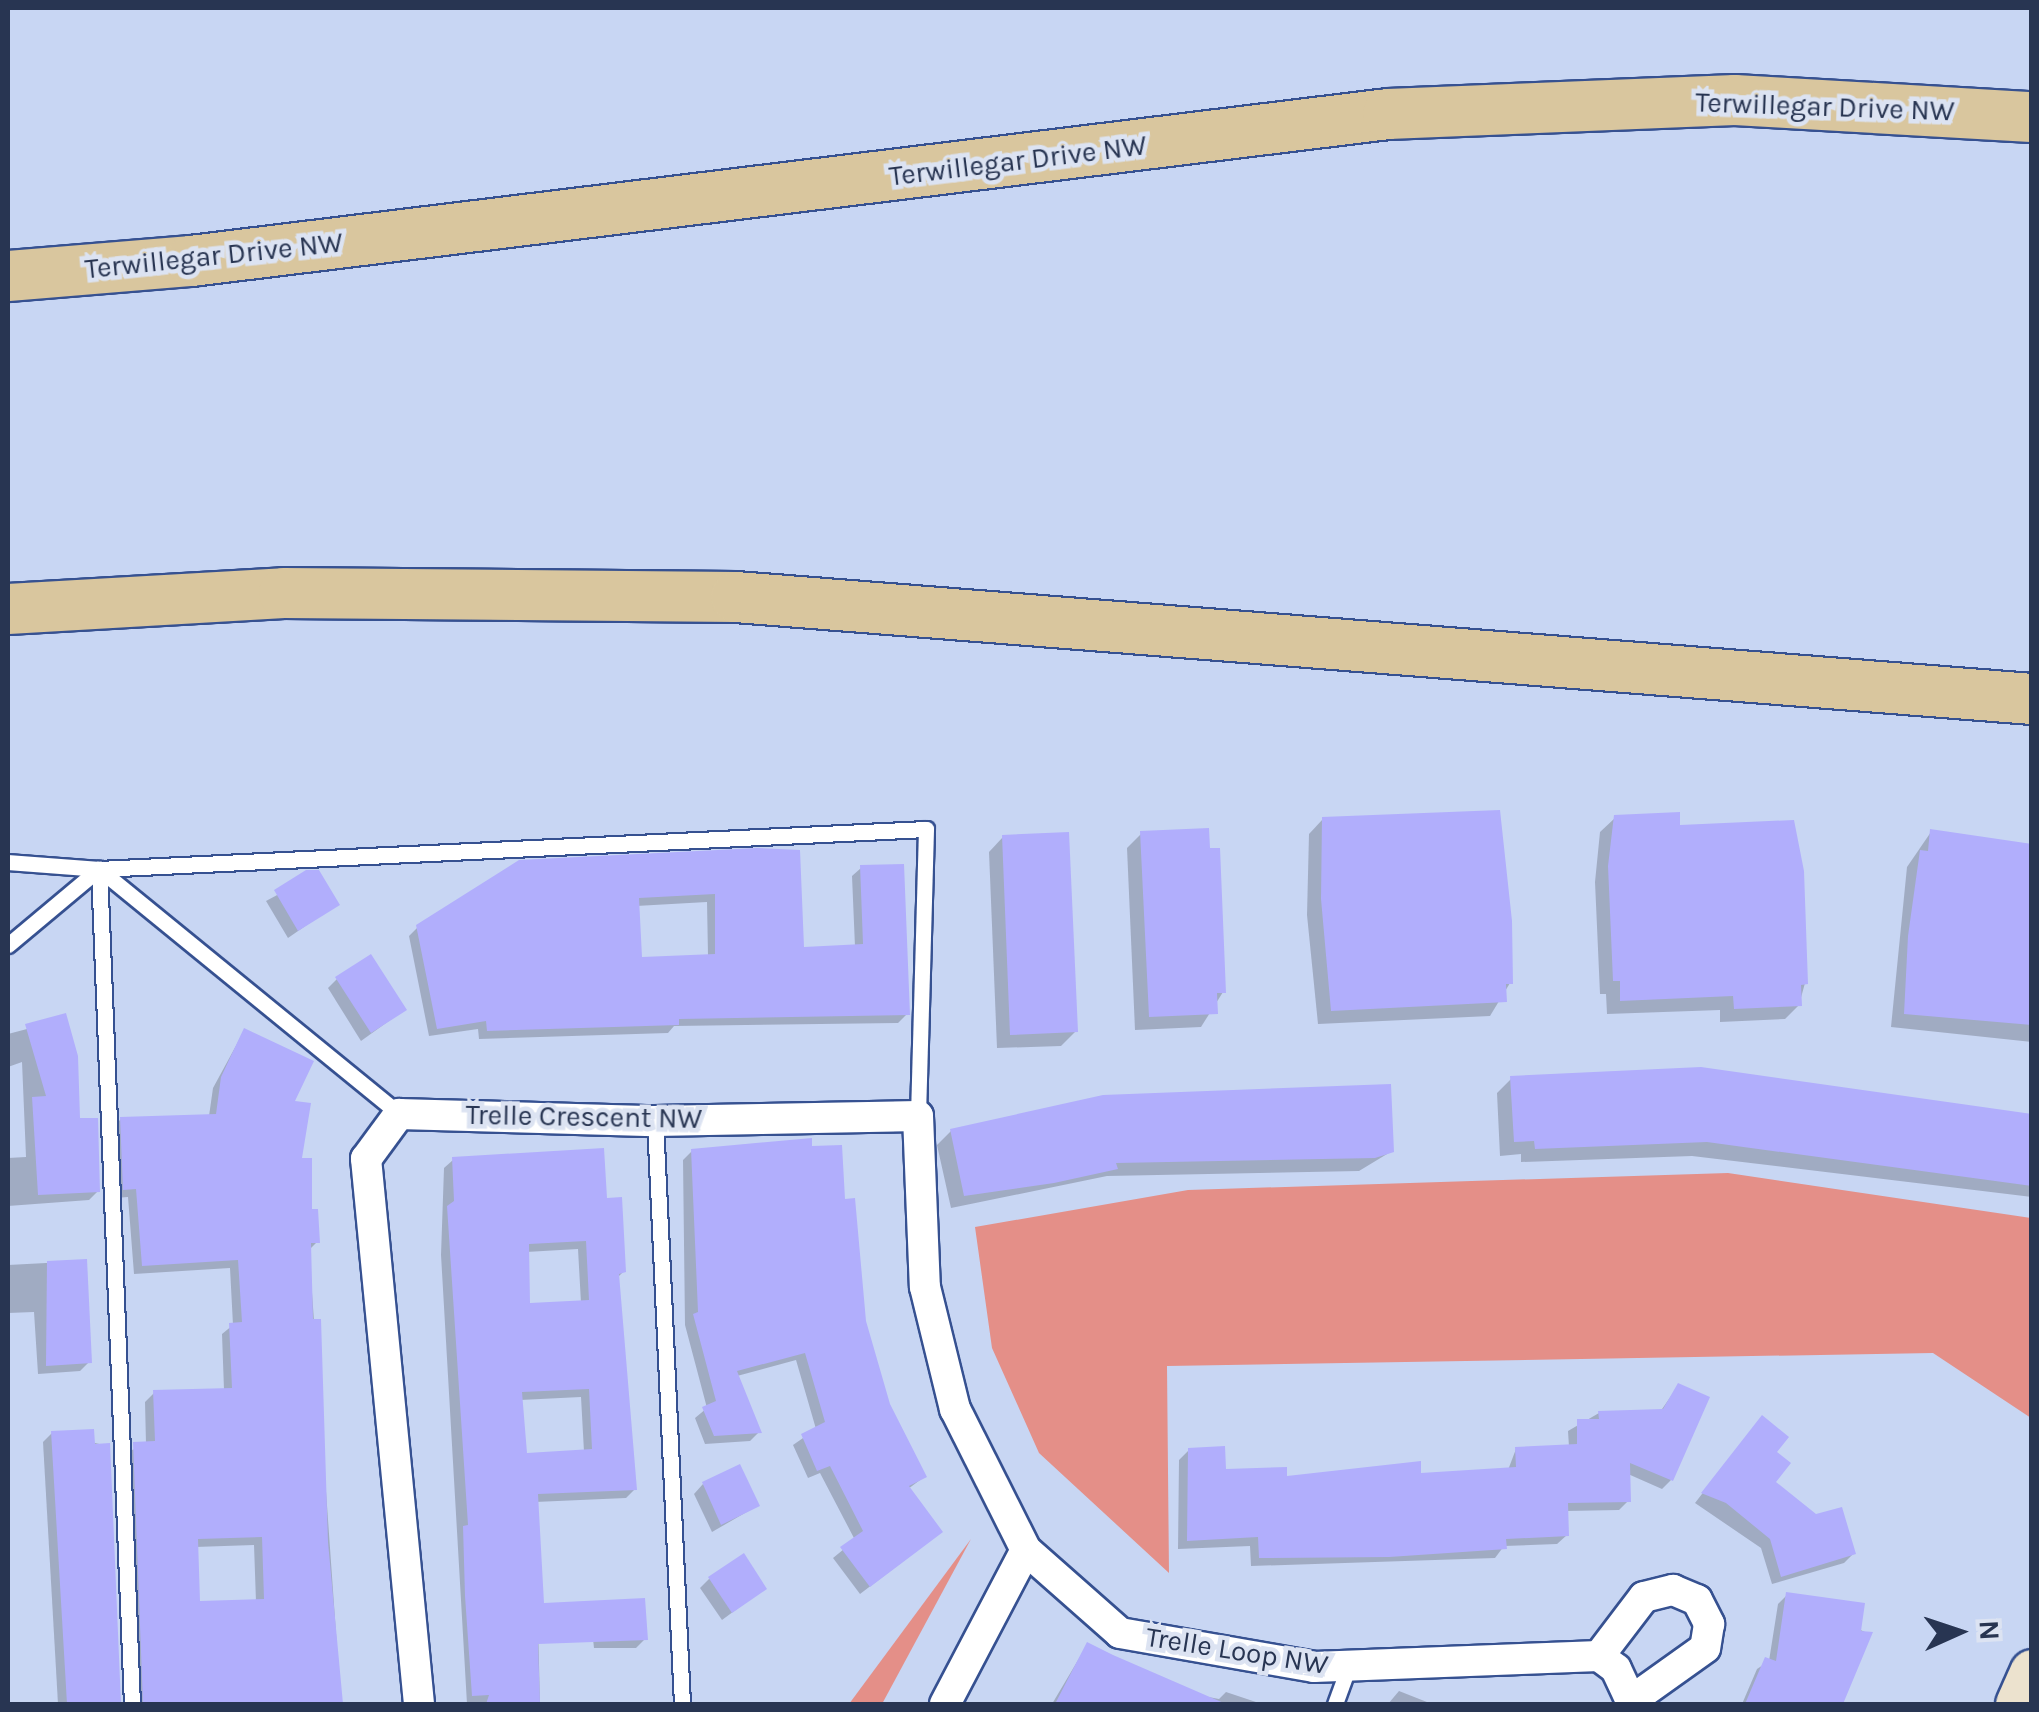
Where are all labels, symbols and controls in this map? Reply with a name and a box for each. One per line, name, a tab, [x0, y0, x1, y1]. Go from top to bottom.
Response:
street label: Terwillegar Drive NW	[1695, 86, 1955, 128]
street label: Terwillegar Drive NW	[887, 129, 1149, 193]
street label: Terwillegar Drive NW	[83, 226, 345, 286]
street label: Trelle Crescent NW	[465, 1098, 703, 1136]
north arrow	[1909, 1582, 2009, 1682]
street label: Trelle Loop NW	[1143, 1620, 1331, 1682]
text: N	[1972, 1620, 2006, 1641]

